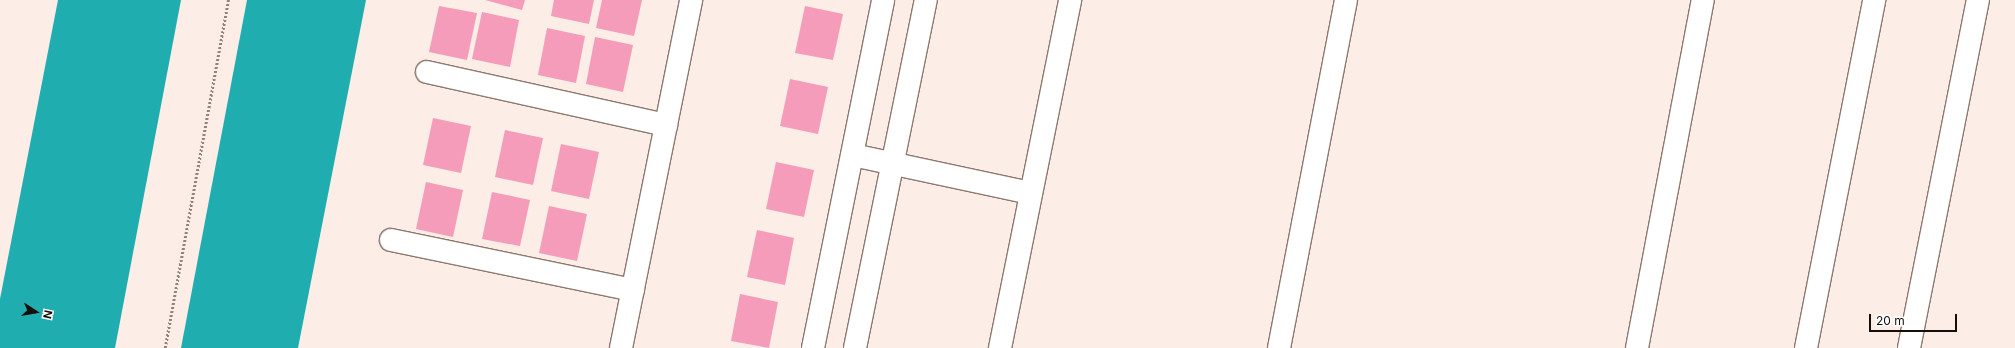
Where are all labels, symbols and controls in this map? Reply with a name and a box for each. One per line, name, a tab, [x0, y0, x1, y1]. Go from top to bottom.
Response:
north arrow	[16, 292, 56, 332]
scale bar	[1871, 306, 1959, 332]
text: N	[40, 309, 55, 320]
text: 20 m	[1876, 313, 1905, 328]

